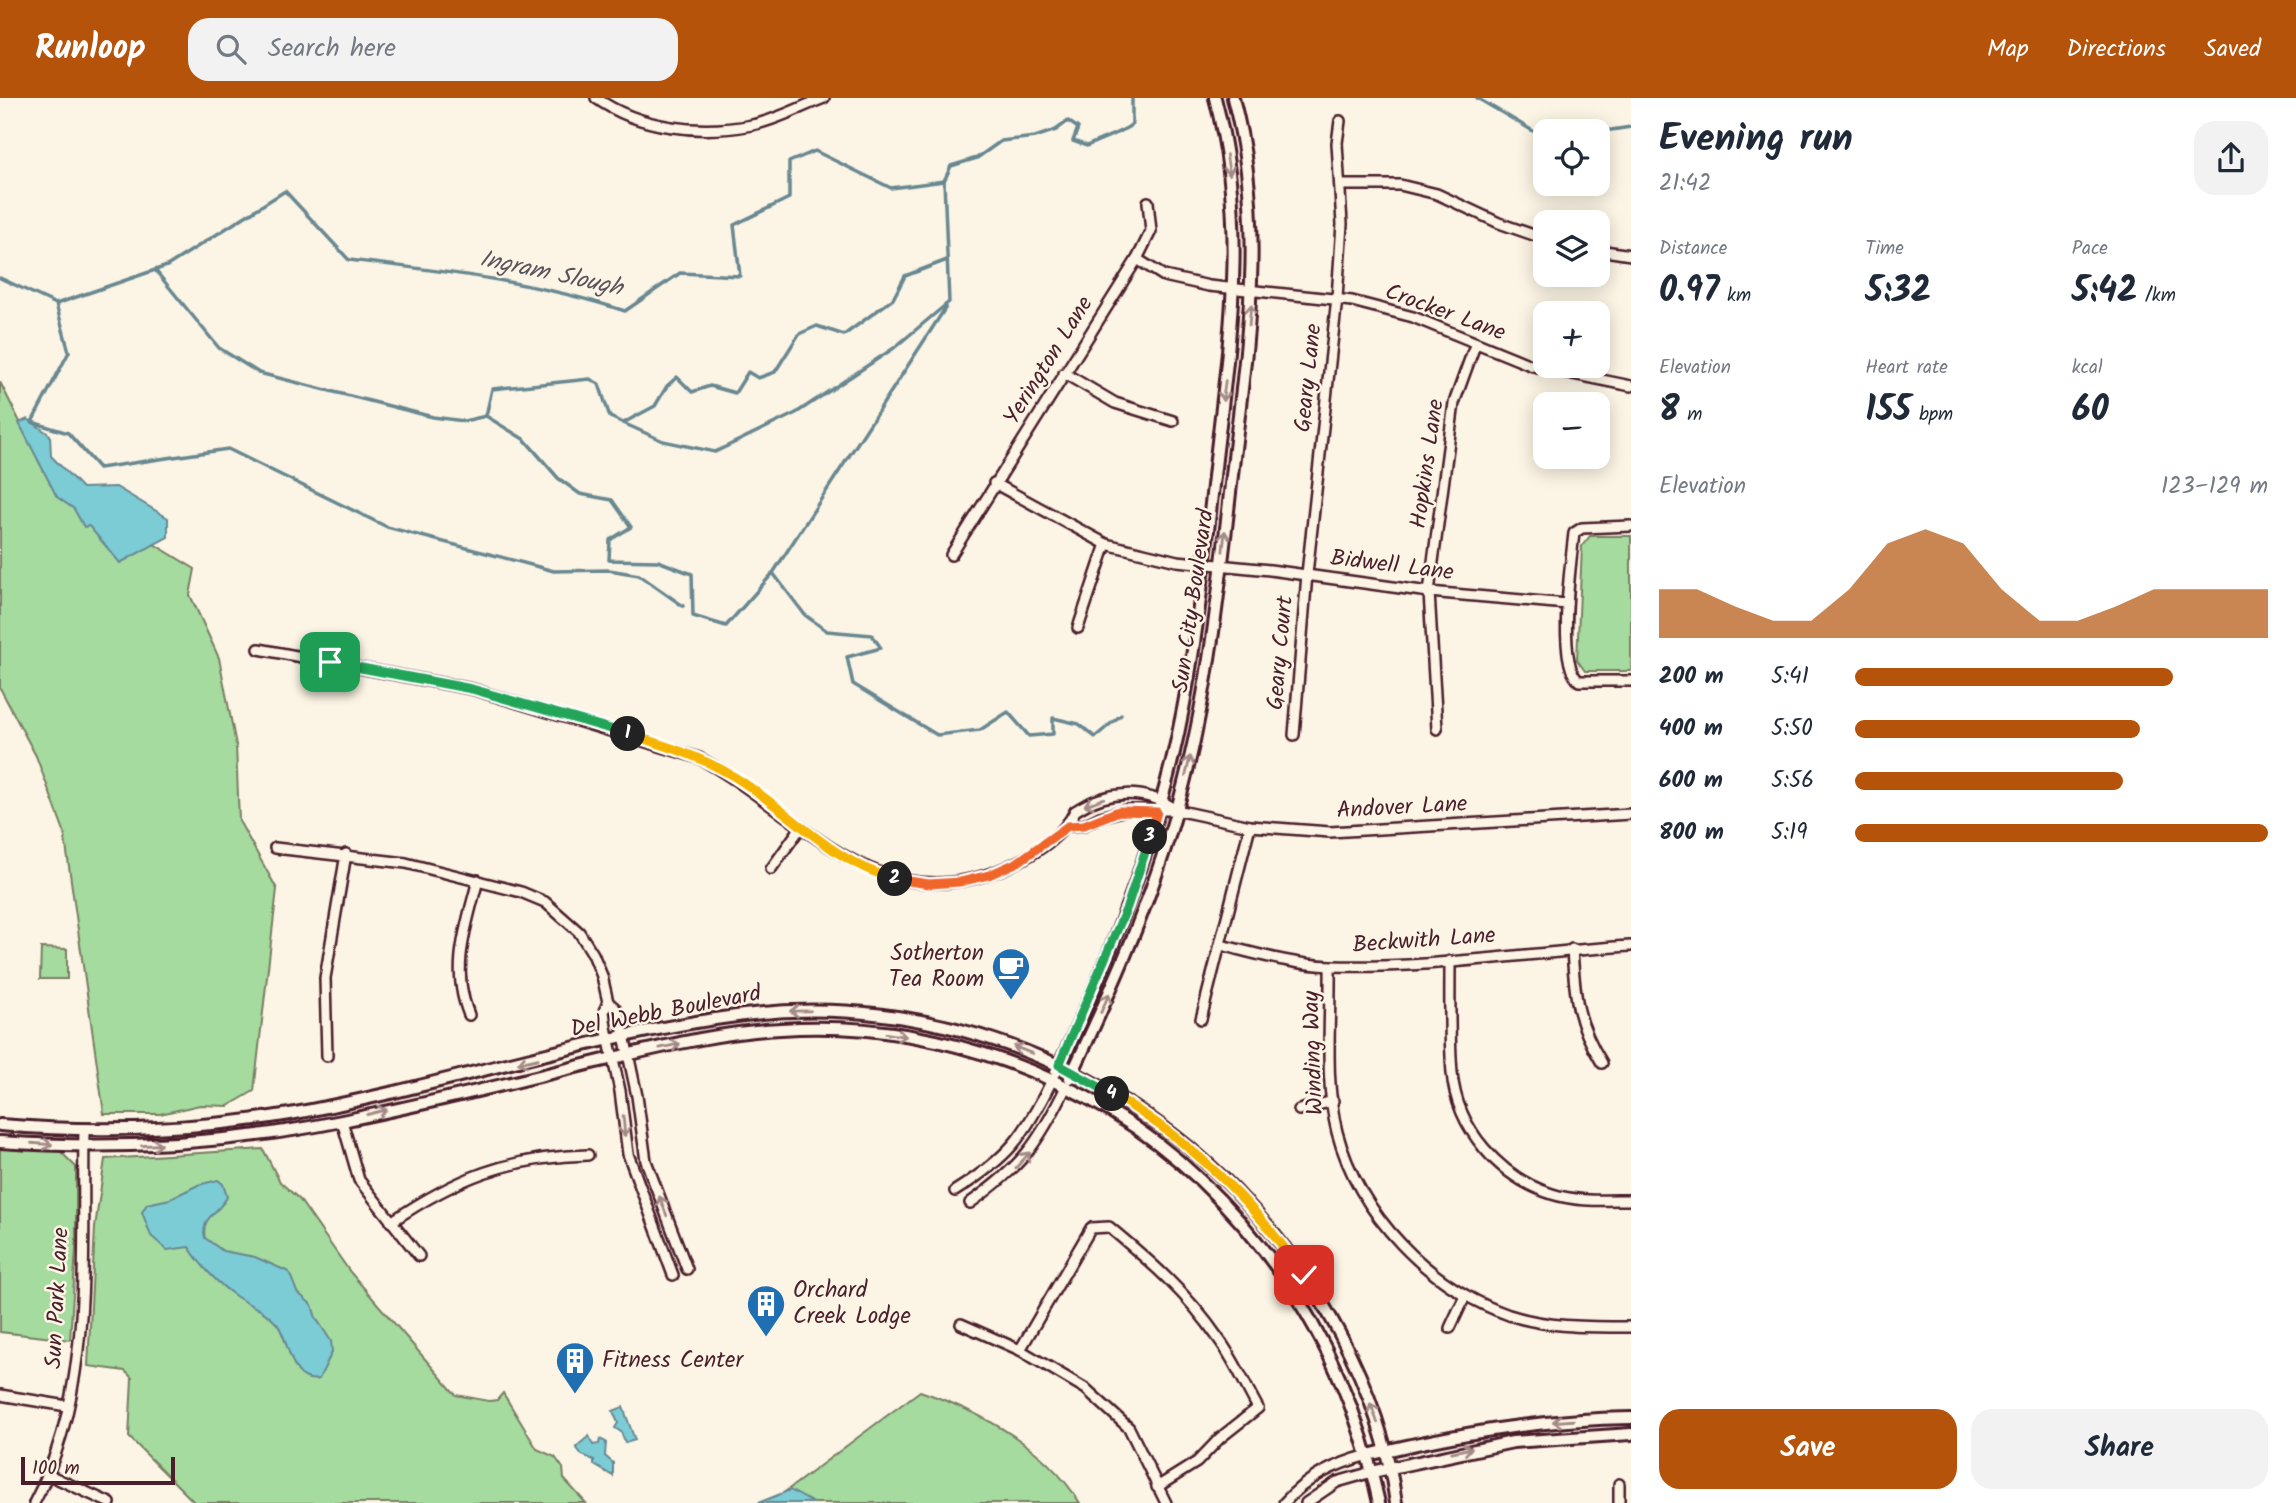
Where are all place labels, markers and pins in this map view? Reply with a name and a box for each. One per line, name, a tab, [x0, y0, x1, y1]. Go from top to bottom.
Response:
pin	[300, 632, 360, 692]
pin: 1	[610, 716, 646, 752]
pin: 3	[1132, 820, 1168, 854]
pin: 2	[878, 862, 912, 896]
place label: Sotherton Tea Room	[889, 936, 984, 998]
cafe icon: Sotherton Tea Room	[990, 946, 1032, 1001]
pin: 4	[1094, 1076, 1130, 1112]
pin	[1274, 1245, 1334, 1305]
place label: Orchard Creek Lodge	[793, 1273, 911, 1335]
building icon: Orchard Creek Lodge	[745, 1283, 787, 1338]
building icon: Fitness Center	[554, 1340, 596, 1395]
place label: Fitness Center	[602, 1343, 744, 1379]

